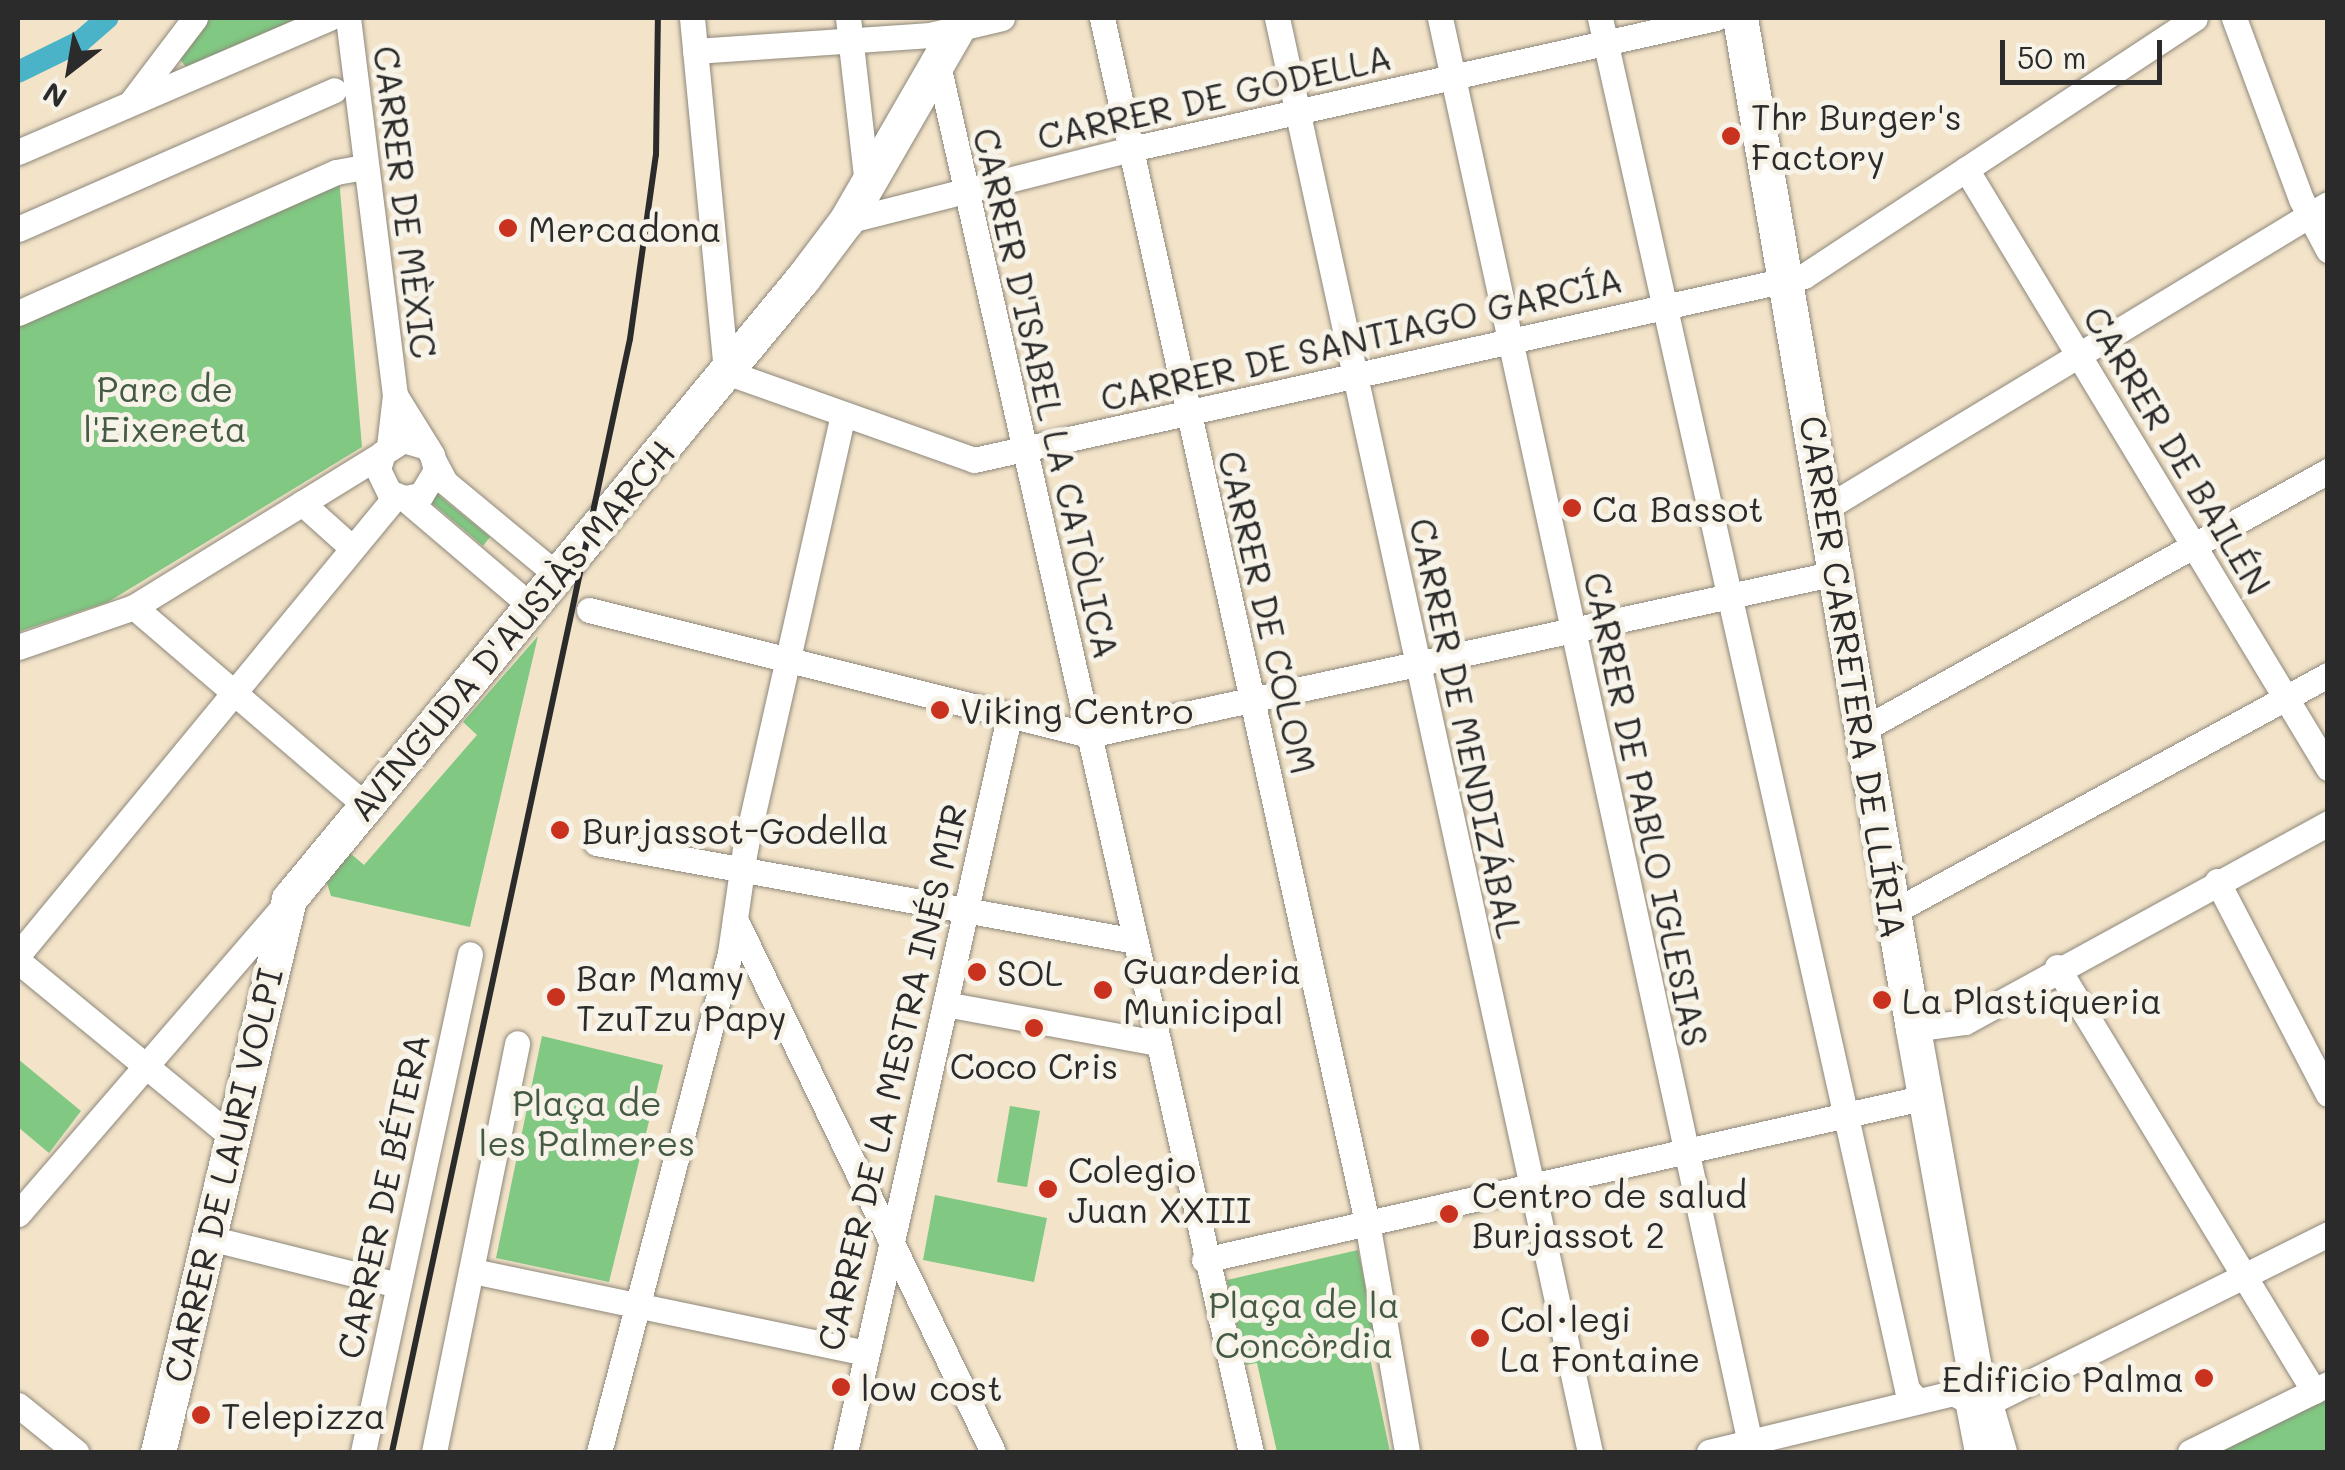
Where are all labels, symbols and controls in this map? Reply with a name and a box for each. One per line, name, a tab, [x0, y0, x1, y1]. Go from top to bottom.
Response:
north arrow	[20, 20, 120, 120]
scale bar	[2005, 20, 2168, 82]
street label: CARRER DE GODELLA	[1033, 35, 1395, 157]
text: 50 m	[2017, 37, 2087, 77]
street label: CARRER DE MÈXIC	[366, 43, 446, 361]
text: N	[36, 75, 73, 117]
place label: Thr Burger's Factory	[1751, 95, 1962, 177]
street label: CARRER D'ISABEL LA CATÒLICA	[965, 124, 1129, 662]
marker: Thr Burger's Factory	[1720, 125, 1742, 147]
place label: Mercadona	[528, 207, 722, 249]
marker: Mercadona	[497, 217, 519, 239]
street label: CARRER DE SANTIAGO GARCÍA	[1096, 257, 1626, 419]
street label: CARRER DE BAILÉN	[2075, 298, 2281, 602]
park label: Parc de l'Eixereta	[83, 367, 247, 449]
street label: CARRER CARRETERA DE LLÍRIA	[1792, 413, 1916, 941]
street label: AVINGUDA D'AUSIÀS MARCH	[339, 431, 683, 829]
street label: CARRER DE COLOM	[1210, 447, 1326, 777]
place label: Ca Bassot	[1592, 487, 1764, 529]
marker: Ca Bassot	[1561, 497, 1583, 519]
street label: CARRER DE MENDIZÁBAL	[1402, 514, 1532, 942]
street label: CARRER DE PABLO IGLESIAS	[1576, 568, 1718, 1050]
place label: Viking Centro	[960, 689, 1193, 731]
marker: Viking Centro	[929, 699, 951, 721]
street label: CARRER DE LA MESTRA INÉS MIR	[808, 800, 974, 1354]
place label: Burjassot-Godella	[582, 809, 889, 851]
marker: Burjassot-Godella	[547, 817, 573, 843]
place label: Guarderia Municipal	[1123, 949, 1301, 1031]
place label: SOL	[997, 951, 1063, 993]
place label: Bar Mamy TzuTzu Papy	[576, 956, 786, 1038]
marker: SOL	[966, 961, 988, 983]
street label: CARRER DE LAURI VOLPI	[154, 964, 290, 1386]
marker: Guarderia Municipal	[1092, 979, 1114, 1001]
place label: La Plastiqueria	[1902, 979, 2162, 1021]
marker: Bar Mamy TzuTzu Papy	[545, 986, 567, 1008]
marker: La Plastiqueria	[1871, 989, 1893, 1011]
marker: Coco Cris	[1023, 1017, 1045, 1039]
street label: CARRER DE BÉTERA	[327, 1030, 437, 1362]
place label: Coco Cris	[950, 1044, 1118, 1086]
park label: Plaça de les Palmeres	[479, 1081, 695, 1163]
place label: Colegio Juan XXIII	[1068, 1148, 1251, 1230]
place label: Centro de salud Burjassot 2	[1472, 1173, 1747, 1255]
marker: Colegio Juan XXIII	[1037, 1178, 1059, 1200]
marker: Centro de salud Burjassot 2	[1436, 1201, 1462, 1227]
park label: Plaça de la Concòrdia	[1208, 1283, 1400, 1365]
place label: Col·legi La Fontaine	[1500, 1297, 1700, 1379]
marker: Col·legi La Fontaine	[1469, 1327, 1491, 1349]
place label: Edificio Palma	[1942, 1357, 2184, 1399]
place label: low cost	[861, 1366, 1003, 1408]
marker: Edificio Palma	[2193, 1367, 2215, 1389]
marker: low cost	[830, 1376, 852, 1398]
place label: Telepizza	[221, 1394, 386, 1436]
marker: Telepizza	[190, 1404, 212, 1426]

